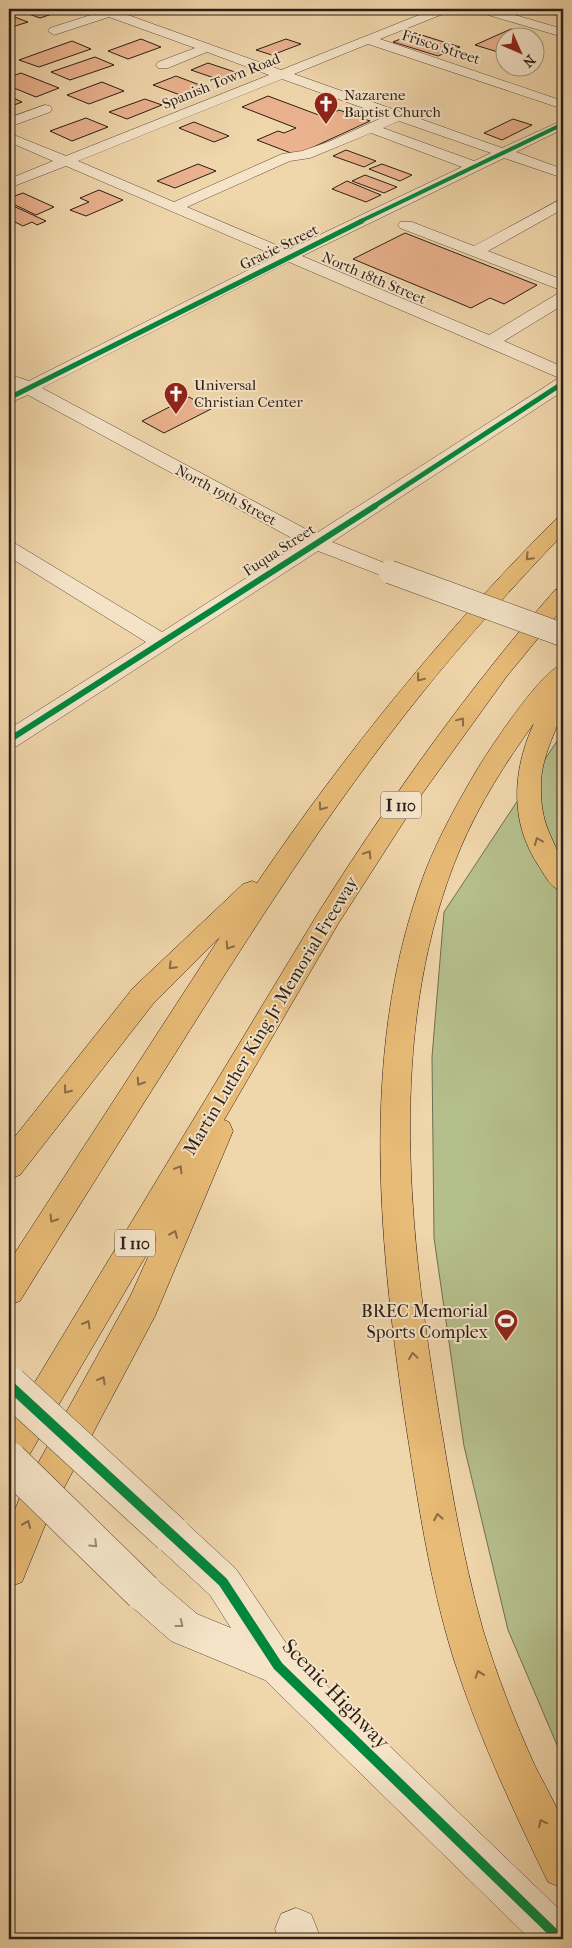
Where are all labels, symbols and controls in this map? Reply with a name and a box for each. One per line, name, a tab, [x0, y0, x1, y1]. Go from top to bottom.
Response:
street label: Frisco Street	[400, 26, 483, 68]
north arrow	[494, 28, 544, 78]
street label: Spanish Town Road	[159, 49, 283, 113]
text: N	[519, 51, 539, 71]
place label: Nazarene Baptist Church	[344, 86, 441, 121]
church icon: Nazarene Baptist Church	[313, 91, 339, 125]
street label: Gracie Street	[237, 220, 322, 274]
street label: North 18th Street	[319, 248, 429, 308]
place label: Universal Christian Center	[194, 376, 303, 411]
church icon: Universal Christian Center	[163, 381, 189, 415]
street label: North 19th Street	[172, 461, 280, 530]
street label: Fuqua Street	[240, 520, 319, 580]
one-way arrow	[526, 551, 535, 560]
one-way arrow	[418, 672, 426, 681]
one-way arrow	[456, 718, 464, 727]
road number: I 110	[381, 792, 421, 818]
one-way arrow	[319, 802, 328, 811]
one-way arrow	[533, 837, 544, 846]
one-way arrow	[362, 850, 372, 859]
street label: Martin Luther King Jr Memorial Freeway	[179, 872, 364, 1159]
one-way arrow	[225, 941, 235, 950]
one-way arrow	[169, 960, 178, 969]
one-way arrow	[137, 1077, 147, 1086]
one-way arrow	[65, 1084, 73, 1093]
one-way arrow	[172, 1166, 182, 1175]
one-way arrow	[50, 1214, 59, 1223]
road number: I 110	[115, 1230, 155, 1256]
one-way arrow	[167, 1230, 178, 1239]
place label: BREC Memorial Sports Complex	[361, 1301, 489, 1343]
sports icon: BREC Memorial Sports Complex	[493, 1308, 519, 1342]
one-way arrow	[80, 1321, 90, 1330]
one-way arrow	[408, 1352, 418, 1360]
one-way arrow	[96, 1376, 106, 1385]
one-way arrow	[434, 1512, 444, 1521]
one-way arrow	[21, 1520, 31, 1529]
one-way arrow	[88, 1538, 97, 1547]
one-way arrow	[174, 1618, 183, 1626]
street label: Scenic Highway	[277, 1634, 395, 1755]
one-way arrow	[474, 1670, 484, 1678]
one-way arrow	[537, 1819, 548, 1828]

